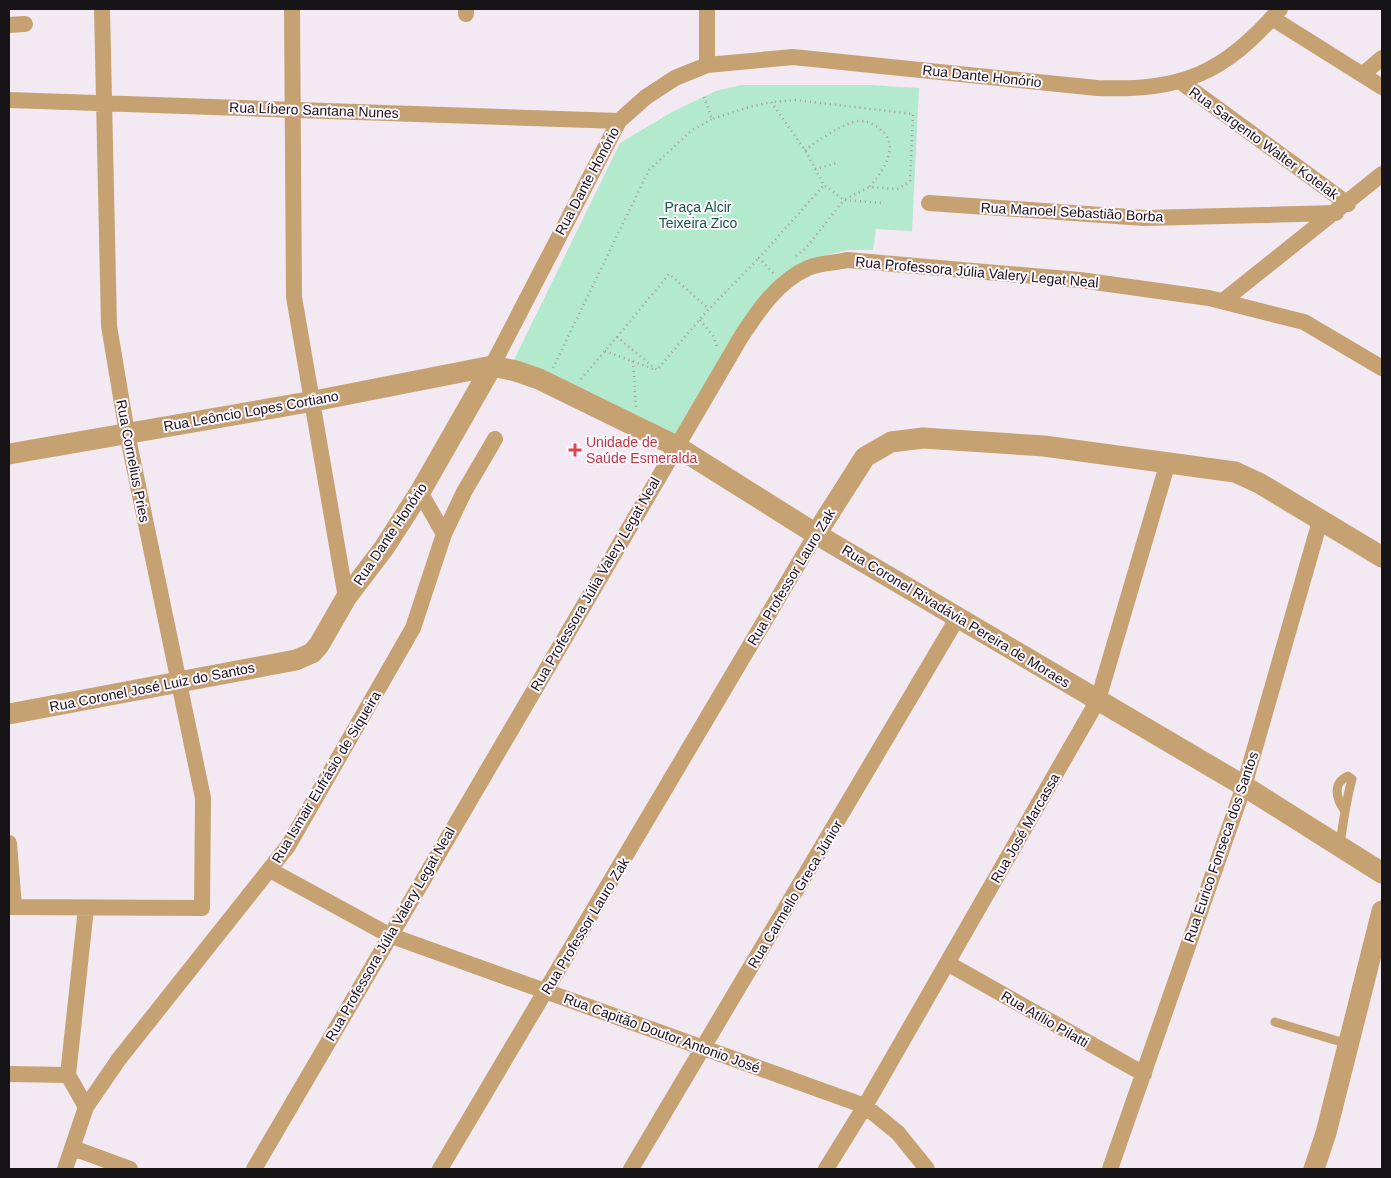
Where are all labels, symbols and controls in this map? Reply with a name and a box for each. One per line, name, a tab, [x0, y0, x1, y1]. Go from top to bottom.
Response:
street label: Rua Dante Honório	[922, 62, 1043, 90]
street label: Rua Sargento Walter Kotelak	[1186, 83, 1343, 203]
street label: Rua Líbero Santana Nunes	[229, 99, 399, 121]
street label: Rua Dante Honório	[552, 124, 622, 238]
park label: Praça Alcir Teixeira Zico	[659, 199, 737, 231]
street label: Rua Manoel Sebastião Borba	[980, 199, 1164, 225]
street label: Rua Professora Júlia Valery Legat Neal	[855, 253, 1099, 291]
street label: Rua Leôncio Lopes Cortiano	[162, 388, 340, 434]
street label: Rua Cornelius Pries	[113, 398, 153, 524]
place label: Unidade de Saúde Esmeralda	[586, 434, 698, 466]
marker: Unidade de Saúde Esmeralda	[568, 443, 582, 457]
street label: Rua Professora Júlia Valery Legat Neal	[527, 474, 663, 694]
street label: Rua Dante Honório	[350, 480, 430, 588]
street label: Rua Professor Lauro Zak	[744, 505, 839, 648]
street label: Rua Coronel Rivadávia Pereira de Moraes	[839, 541, 1073, 691]
street label: Rua Coronel José Luiz do Santos	[48, 659, 256, 715]
street label: Rua Ismair Eufrásio de Siqueira	[268, 688, 384, 866]
street label: Rua Eurico Fonseca dos Santos	[1181, 749, 1261, 945]
street label: Rua José Marcassa	[987, 770, 1063, 886]
street label: Rua Carmello Greca Júnior	[744, 817, 846, 971]
street label: Rua Professora Júlia Valery Legat Neal	[322, 824, 458, 1044]
street label: Rua Professor Lauro Zak	[538, 854, 633, 997]
street label: Rua Atílio Pilatti	[999, 988, 1091, 1050]
street label: Rua Capitão Doutor Antonio José	[562, 990, 763, 1076]

